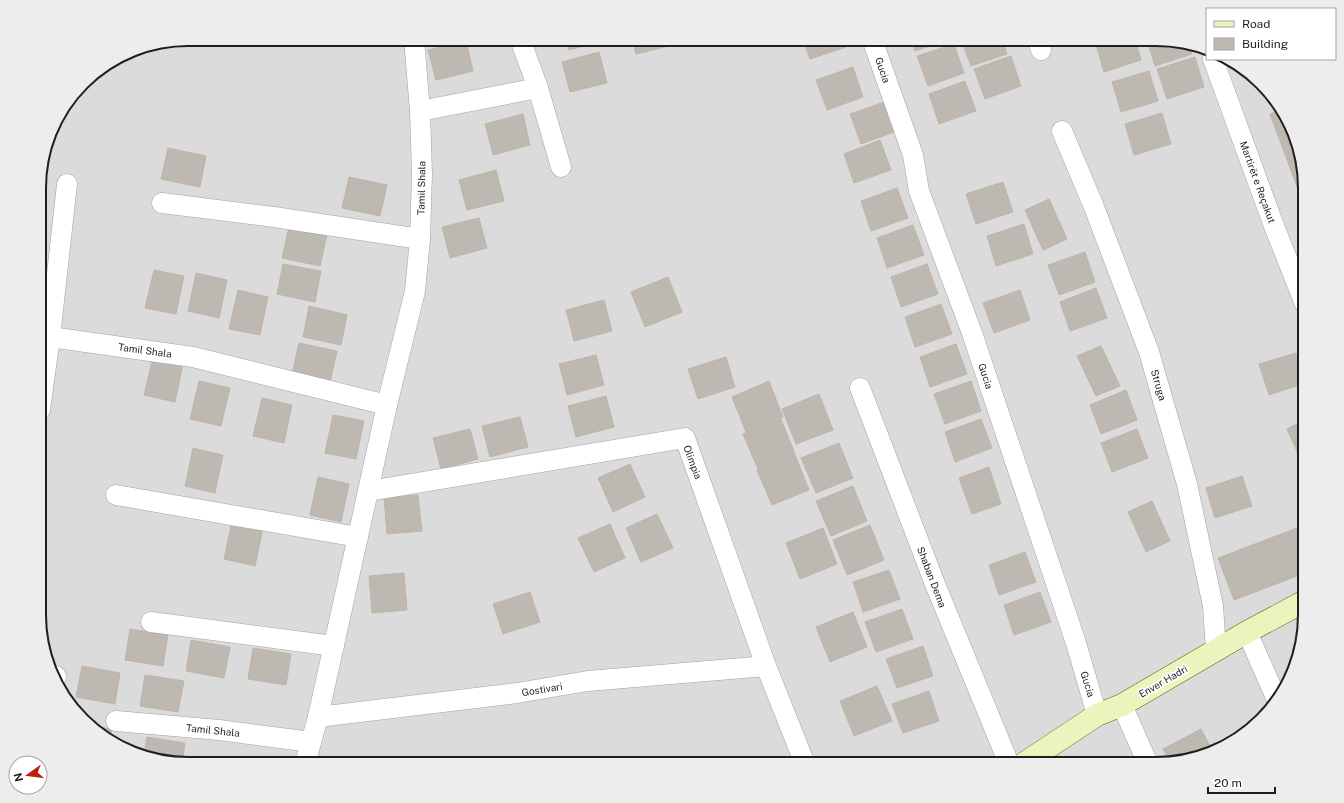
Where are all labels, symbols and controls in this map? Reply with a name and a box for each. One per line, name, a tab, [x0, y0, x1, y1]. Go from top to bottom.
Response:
legend	[1206, 8, 1336, 60]
text: Road	[1242, 17, 1270, 31]
text: Building	[1242, 37, 1288, 51]
street label: Gucia	[873, 56, 893, 84]
street label: Martirët e Reçakut	[1238, 139, 1278, 225]
street label: Tamil Shala	[415, 161, 427, 215]
street label: Tamil Shala	[117, 340, 173, 360]
street label: Gucia	[976, 362, 996, 390]
street label: Struga	[1149, 368, 1169, 402]
street label: Olimpia	[681, 443, 705, 481]
street label: Shaban Dema	[915, 545, 949, 609]
street label: Enver Hadri	[1137, 662, 1189, 700]
street label: Gucia	[1078, 670, 1098, 698]
street label: Gostivari	[521, 680, 563, 698]
street label: Tamil Shala	[186, 721, 240, 739]
north arrow	[8, 755, 48, 795]
scale bar	[1208, 769, 1275, 795]
text: N	[11, 772, 25, 783]
text: 20 m	[1214, 776, 1242, 790]

